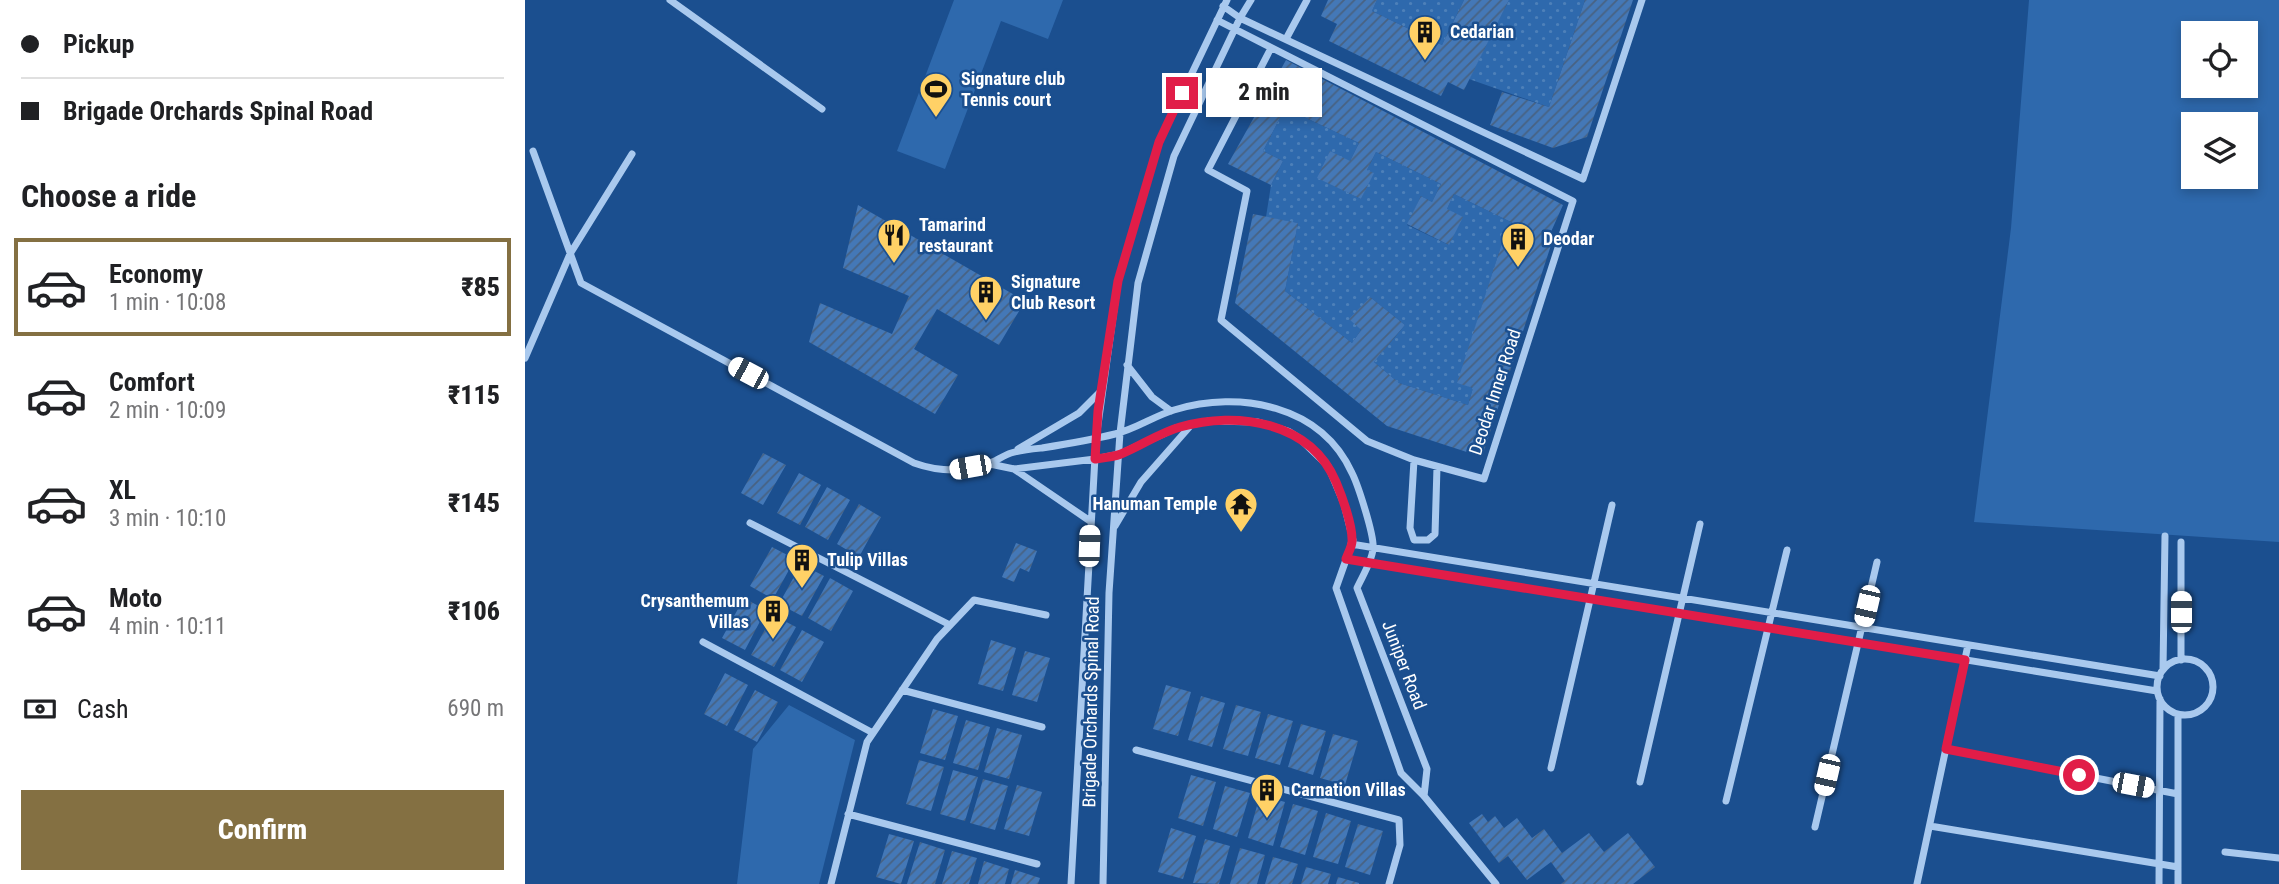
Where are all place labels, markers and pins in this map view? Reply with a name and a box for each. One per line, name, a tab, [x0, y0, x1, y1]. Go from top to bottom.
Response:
building icon: Cedarian	[1406, 13, 1444, 62]
place label: Cedarian	[1450, 21, 1514, 42]
place label: Signature club Tennis court	[961, 68, 1065, 110]
sports icon: Signature club Tennis court	[917, 70, 955, 119]
place label: Tamarind restaurant	[919, 214, 993, 256]
restaurant icon: Tamarind restaurant	[875, 216, 913, 265]
building icon: Deodar	[1499, 220, 1537, 269]
place label: Deodar	[1543, 228, 1594, 249]
place label: Signature Club Resort	[1011, 271, 1096, 313]
building icon: Signature Club Resort	[967, 273, 1005, 322]
temple icon: Hanuman Temple	[1222, 485, 1260, 534]
place label: Hanuman Temple	[1092, 493, 1217, 514]
building icon: Tulip Villas	[783, 541, 821, 590]
place label: Tulip Villas	[827, 549, 908, 570]
place label: Crysanthemum Villas	[641, 590, 749, 632]
building icon: Crysanthemum Villas	[754, 592, 792, 641]
building icon: Carnation Villas	[1248, 771, 1286, 820]
place label: Carnation Villas	[1291, 779, 1406, 800]

